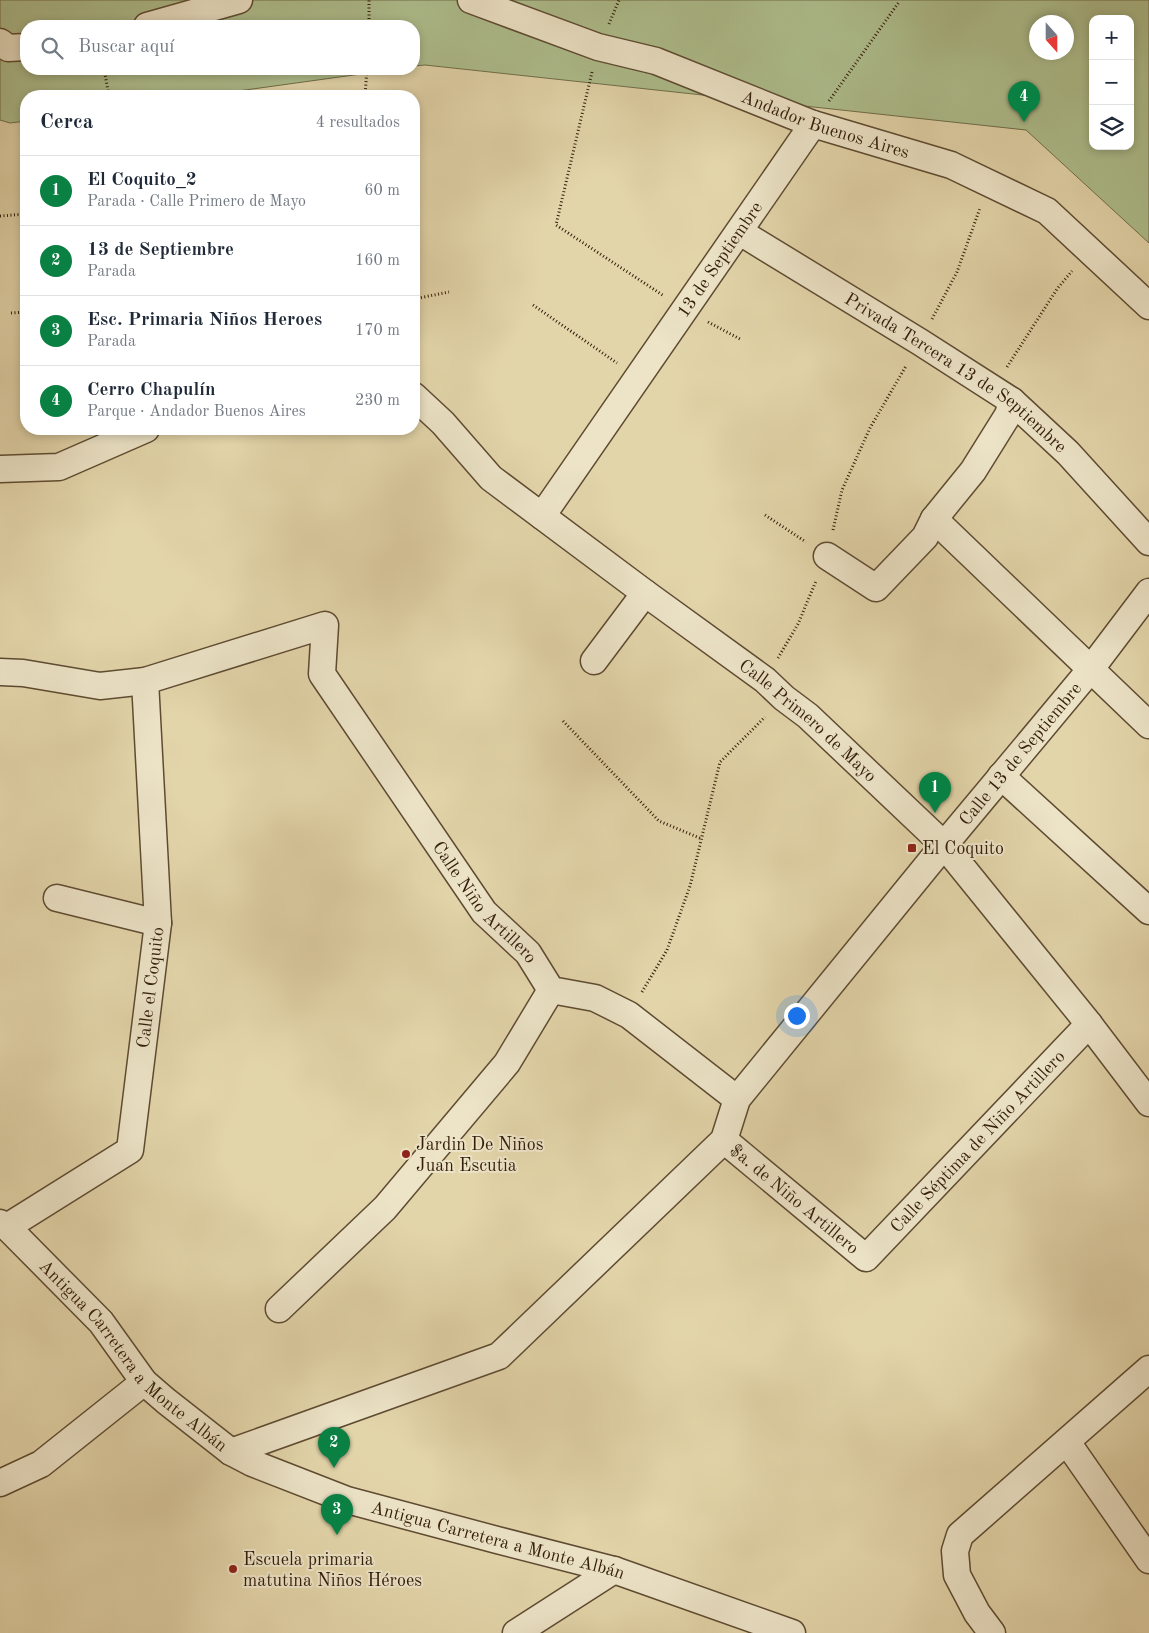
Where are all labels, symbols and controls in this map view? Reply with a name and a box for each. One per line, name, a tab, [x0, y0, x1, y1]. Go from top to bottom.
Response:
north arrow	[1029, 15, 1074, 60]
map controls	[1089, 15, 1134, 150]
button: +	[1089, 15, 1134, 60]
search box	[20, 20, 420, 75]
icon: search	[38, 34, 66, 62]
text: Buscar aquí	[78, 38, 174, 57]
button: −	[1089, 60, 1134, 105]
pin: 4	[1008, 81, 1040, 122]
street label: Andador Buenos Aires	[738, 88, 911, 162]
button: layers	[1089, 105, 1134, 150]
text: Cerca	[40, 112, 93, 133]
text: 4 resultados	[316, 115, 400, 131]
text: El Coquito_2	[87, 171, 197, 190]
text: 1	[51, 183, 61, 199]
text: 60 m	[364, 183, 400, 199]
text: Parada · Calle Primero de Mayo	[87, 194, 306, 210]
street label: 13 de Septiembre	[674, 199, 766, 321]
text: 13 de Septiembre	[87, 241, 234, 260]
text: 2	[51, 253, 61, 269]
text: 160 m	[355, 253, 400, 269]
text: Parada	[87, 264, 136, 280]
street label: Privada Tercera 13 de Septiembre	[841, 290, 1070, 457]
text: Esc. Primaria Niños Heroes	[87, 311, 322, 330]
text: 3	[51, 323, 61, 339]
text: 170 m	[355, 323, 400, 339]
text: Parada	[87, 334, 136, 350]
text: Cerro Chapulín	[87, 381, 216, 400]
text: 4	[51, 393, 61, 409]
text: 230 m	[355, 393, 400, 409]
text: Parque · Andador Buenos Aires	[87, 404, 306, 420]
street label: Calle Primero de Mayo	[735, 656, 880, 786]
street label: Calle 13 de Septiembre	[956, 680, 1085, 829]
pin: 1	[919, 772, 951, 813]
street label: Calle Niño Artillero	[429, 838, 540, 966]
place label: El Coquito	[922, 840, 1004, 858]
marker: El Coquito	[906, 842, 918, 854]
street label: Calle el Coquito	[135, 926, 167, 1049]
your location	[784, 1003, 810, 1029]
street label: Calle Séptima de Niño Artillero	[887, 1047, 1069, 1236]
place label: Jardin De Niños Juan Escutia	[416, 1136, 544, 1175]
street label: $a. de Niño Artillero	[726, 1140, 862, 1258]
marker: Jardin De Niños Juan Escutia	[400, 1148, 412, 1160]
street label: Antigua Carretera a Monte Albán	[35, 1257, 230, 1456]
pin: 2	[318, 1427, 350, 1468]
pin: 3	[321, 1494, 353, 1535]
street label: Antigua Carretera a Monte Albán	[369, 1499, 627, 1583]
place label: Escuela primaria matutina Niños Héroes	[243, 1551, 422, 1590]
marker: Escuela primaria matutina Niños Héroes	[227, 1563, 239, 1575]

